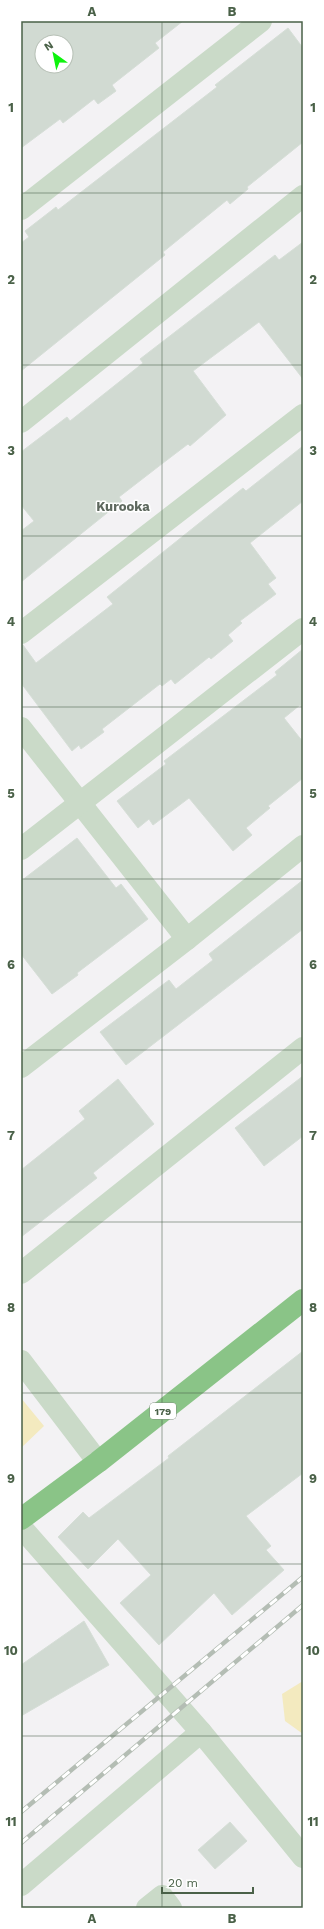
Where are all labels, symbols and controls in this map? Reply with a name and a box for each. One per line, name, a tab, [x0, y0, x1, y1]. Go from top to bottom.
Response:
text: A	[88, 4, 97, 19]
text: B	[228, 4, 237, 19]
north arrow	[34, 34, 74, 74]
text: N	[42, 38, 56, 54]
text: 1	[8, 100, 14, 115]
text: 1	[310, 100, 316, 115]
text: 2	[7, 272, 15, 287]
text: 2	[309, 272, 317, 287]
text: 3	[7, 443, 15, 458]
text: 3	[309, 443, 317, 458]
district label: Kurooka	[96, 499, 150, 514]
text: 4	[7, 614, 16, 629]
text: 4	[309, 614, 318, 629]
text: 5	[7, 786, 15, 801]
text: 5	[309, 786, 317, 801]
text: 6	[7, 957, 15, 972]
text: 6	[309, 957, 317, 972]
text: 7	[7, 1128, 15, 1143]
text: 7	[309, 1128, 317, 1143]
text: 8	[7, 1300, 15, 1315]
text: 8	[309, 1300, 317, 1315]
road number: 179	[150, 1403, 176, 1419]
text: 9	[7, 1471, 15, 1486]
text: 9	[309, 1471, 317, 1486]
text: 10	[4, 1643, 18, 1658]
text: 10	[306, 1643, 320, 1658]
text: 11	[5, 1814, 17, 1829]
text: 11	[307, 1814, 319, 1829]
scale bar	[162, 1869, 253, 1895]
text: 20 m	[168, 1876, 198, 1890]
text: A	[88, 1911, 97, 1926]
text: B	[228, 1911, 237, 1926]

